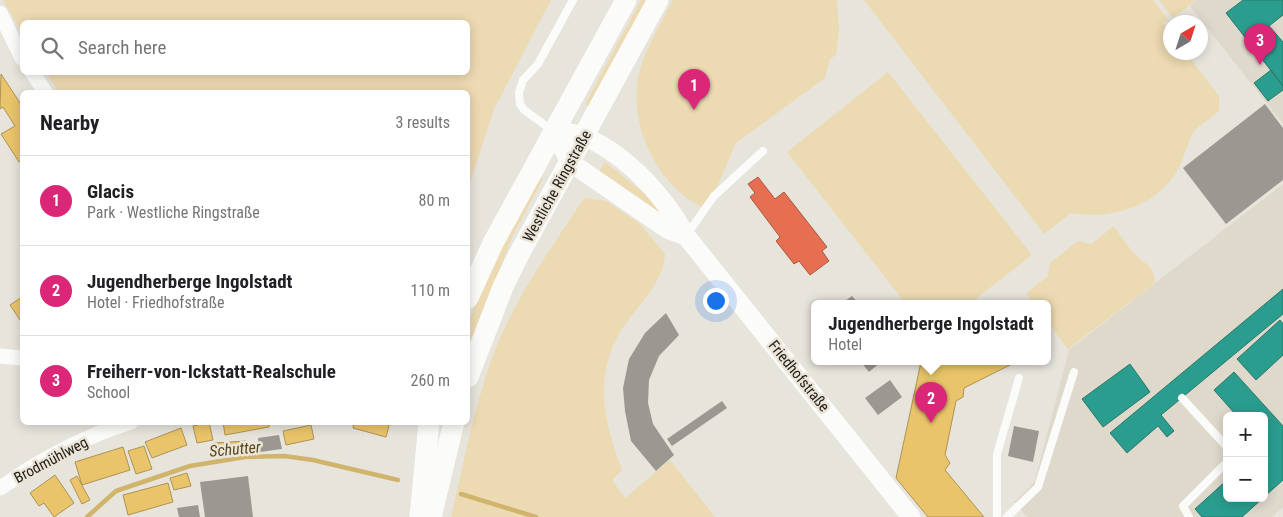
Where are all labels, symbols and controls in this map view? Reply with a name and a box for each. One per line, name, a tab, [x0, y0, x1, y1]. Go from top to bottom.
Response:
north arrow	[1163, 15, 1208, 60]
search box	[20, 20, 470, 75]
pin: 3	[1244, 24, 1276, 65]
icon: search	[38, 34, 66, 62]
text: Search here	[78, 36, 166, 59]
pin: 1	[678, 69, 710, 110]
text: Nearby	[40, 111, 99, 135]
text: 3 results	[395, 113, 450, 132]
street label: Westliche Ringstraße	[519, 127, 595, 245]
text: Glacis	[87, 180, 134, 203]
text: 1	[52, 191, 60, 210]
text: 80 m	[418, 191, 450, 210]
text: Park · Westliche Ringstraße	[87, 203, 260, 222]
text: Jugendherberge Ingolstadt	[87, 270, 292, 293]
text: 2	[52, 281, 60, 300]
text: 110 m	[411, 281, 450, 300]
your location	[703, 288, 729, 314]
text: Hotel · Friedhofstraße	[87, 293, 225, 312]
popup	[811, 300, 1051, 365]
text: Jugendherberge Ingolstadt	[828, 312, 1034, 335]
text: Hotel	[828, 335, 862, 354]
street label: Friedhofstraße	[765, 337, 833, 415]
text: Freiherr-von-Ickstatt-Realschule	[87, 360, 336, 383]
text: 3	[52, 371, 60, 390]
text: 260 m	[411, 371, 450, 390]
pin: 2	[915, 382, 947, 423]
text: School	[87, 383, 130, 402]
map controls	[1223, 412, 1268, 502]
button: +	[1223, 412, 1268, 457]
street label: Brodmühlweg	[11, 433, 91, 487]
water label: Schutter	[209, 437, 263, 461]
button: −	[1223, 457, 1268, 502]

